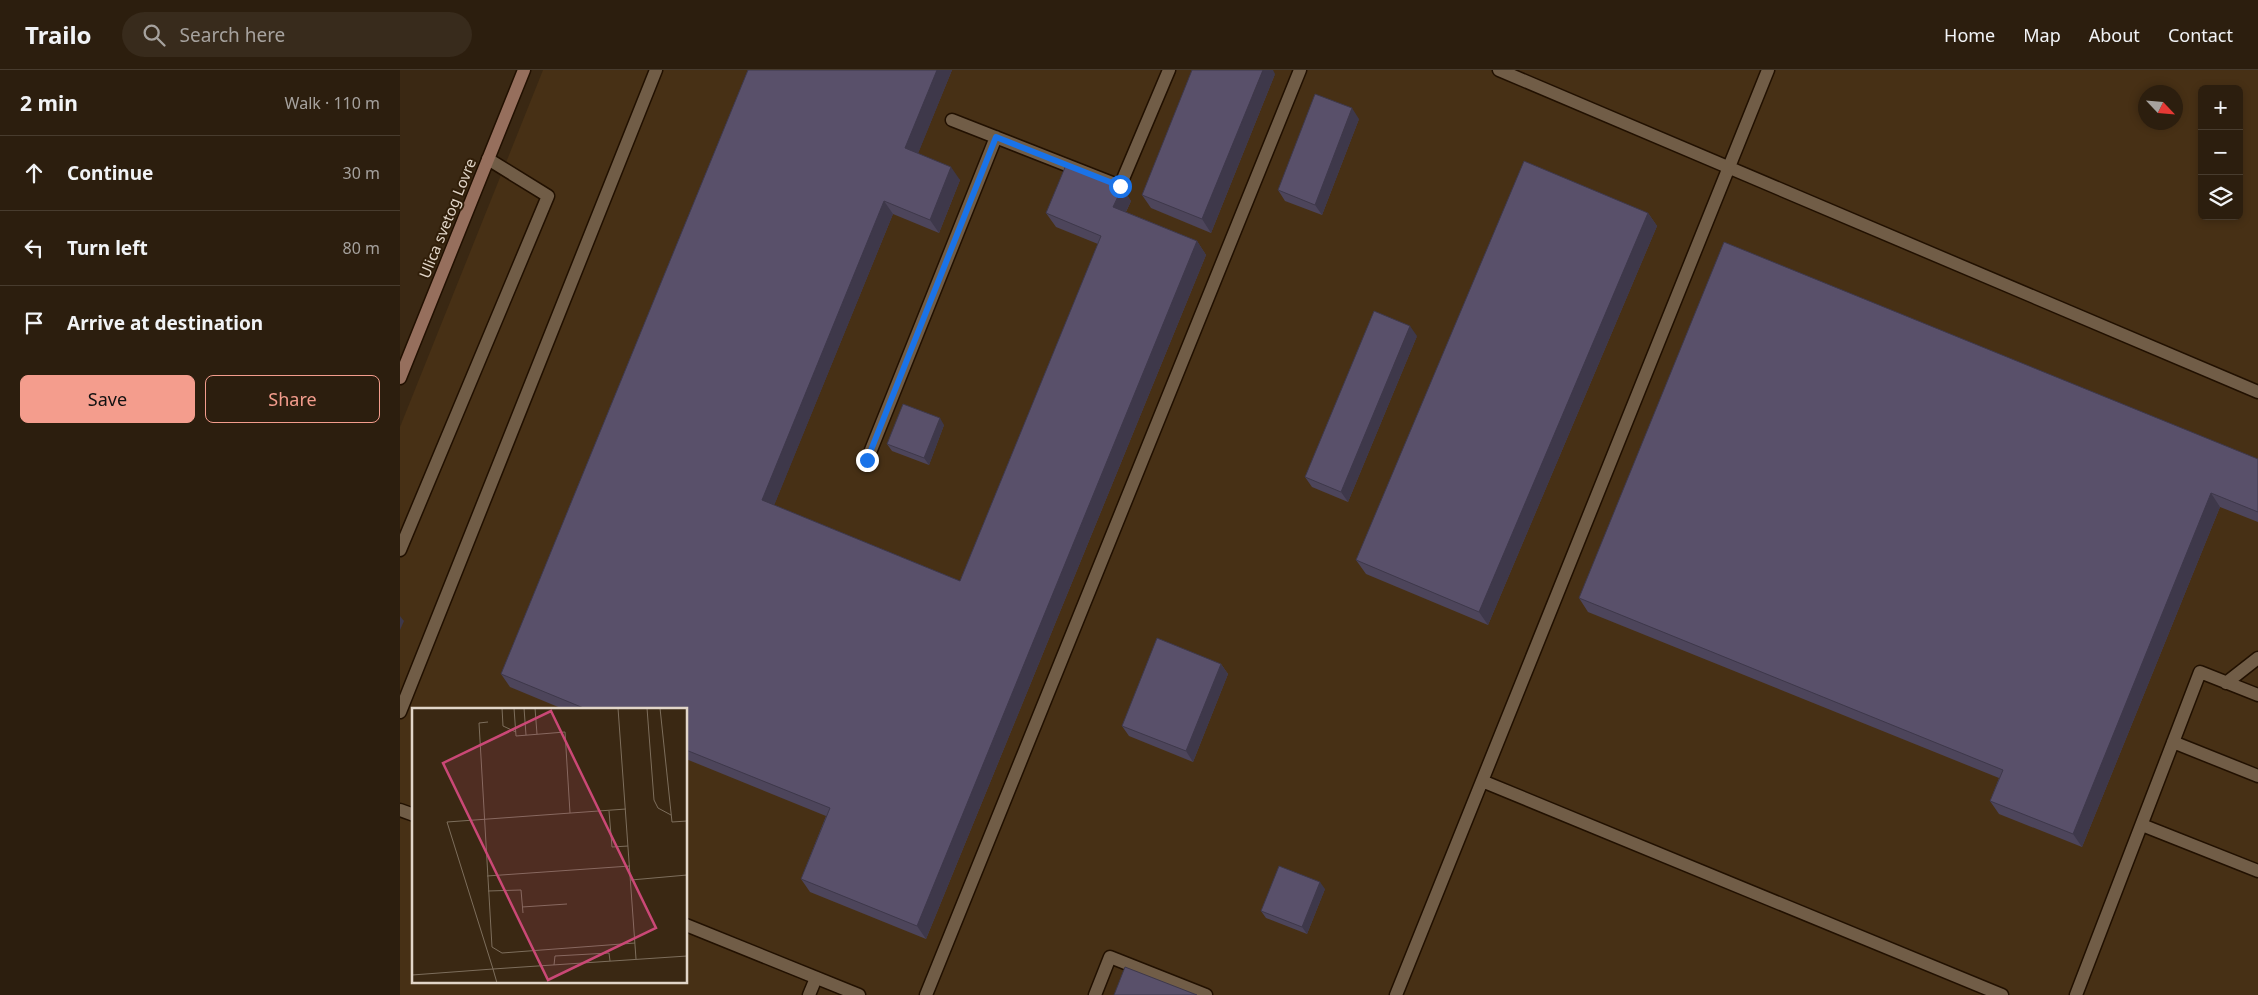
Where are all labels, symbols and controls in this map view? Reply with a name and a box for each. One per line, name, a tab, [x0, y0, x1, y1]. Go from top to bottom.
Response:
search box	[122, 12, 472, 57]
text: Trailo	[25, 18, 92, 51]
icon: search	[140, 21, 168, 49]
text: Search here	[180, 22, 285, 48]
text: Home	[1944, 23, 1995, 47]
text: Map	[2023, 23, 2061, 47]
text: About	[2089, 23, 2140, 47]
text: Contact	[2168, 23, 2233, 47]
north arrow	[2138, 85, 2183, 130]
map controls	[2198, 85, 2243, 220]
button: +	[2198, 85, 2243, 130]
text: 2 min	[20, 89, 78, 117]
text: Walk · 110 m	[285, 92, 380, 114]
button: −	[2198, 130, 2243, 175]
street label: Ulica svetog Lovre	[414, 155, 480, 281]
icon: ahead	[20, 159, 48, 187]
text: Continue	[67, 160, 153, 186]
text: 30 m	[343, 162, 380, 184]
route start	[1109, 175, 1132, 198]
button: layers	[2198, 175, 2243, 220]
icon: left	[20, 234, 48, 262]
text: Turn left	[67, 235, 148, 261]
text: 80 m	[343, 237, 380, 259]
icon: arrive	[20, 309, 48, 337]
text: Arrive at destination	[67, 310, 263, 336]
button: Save	[20, 375, 195, 423]
button: Share	[205, 375, 380, 423]
route end	[856, 449, 879, 472]
inset map	[412, 708, 688, 982]

